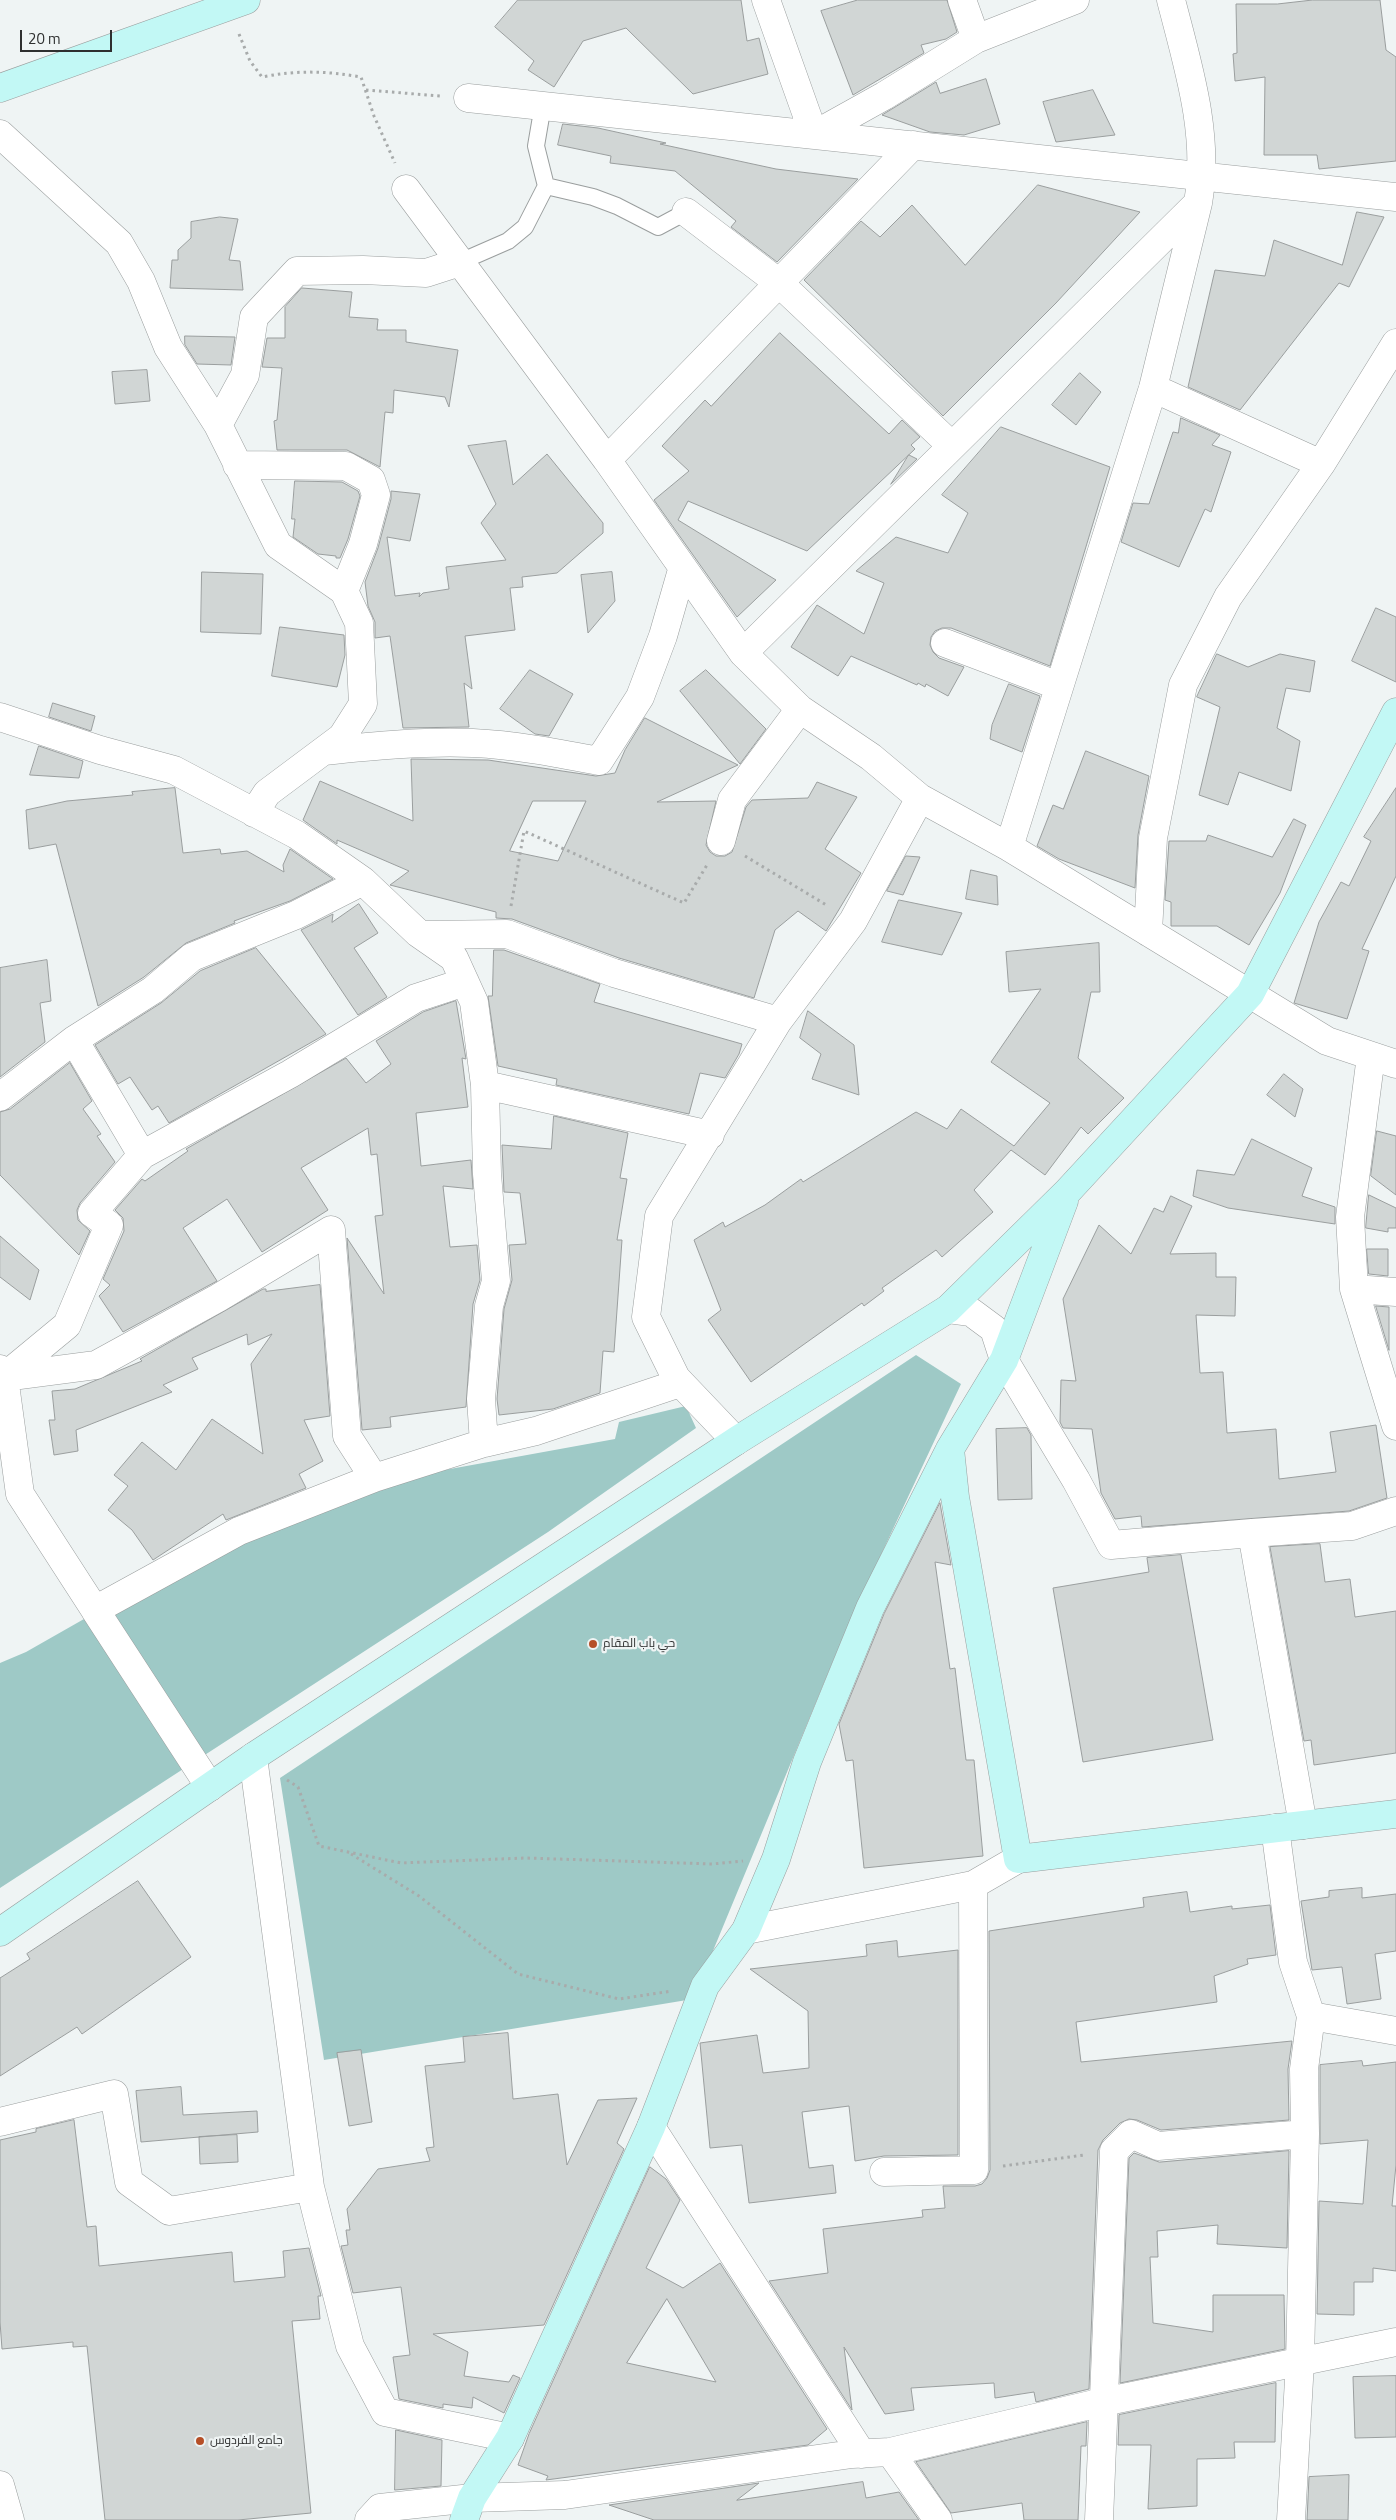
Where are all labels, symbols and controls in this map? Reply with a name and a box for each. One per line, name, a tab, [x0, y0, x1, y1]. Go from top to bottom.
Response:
scale bar	[22, 20, 115, 52]
text: 20 m	[28, 27, 61, 50]
place label: حي باب المقام	[603, 1637, 675, 1651]
marker: حي باب المقام	[587, 1638, 599, 1650]
place label: جامع الفردوس	[210, 2434, 283, 2448]
marker: جامع الفردوس	[194, 2435, 206, 2447]

